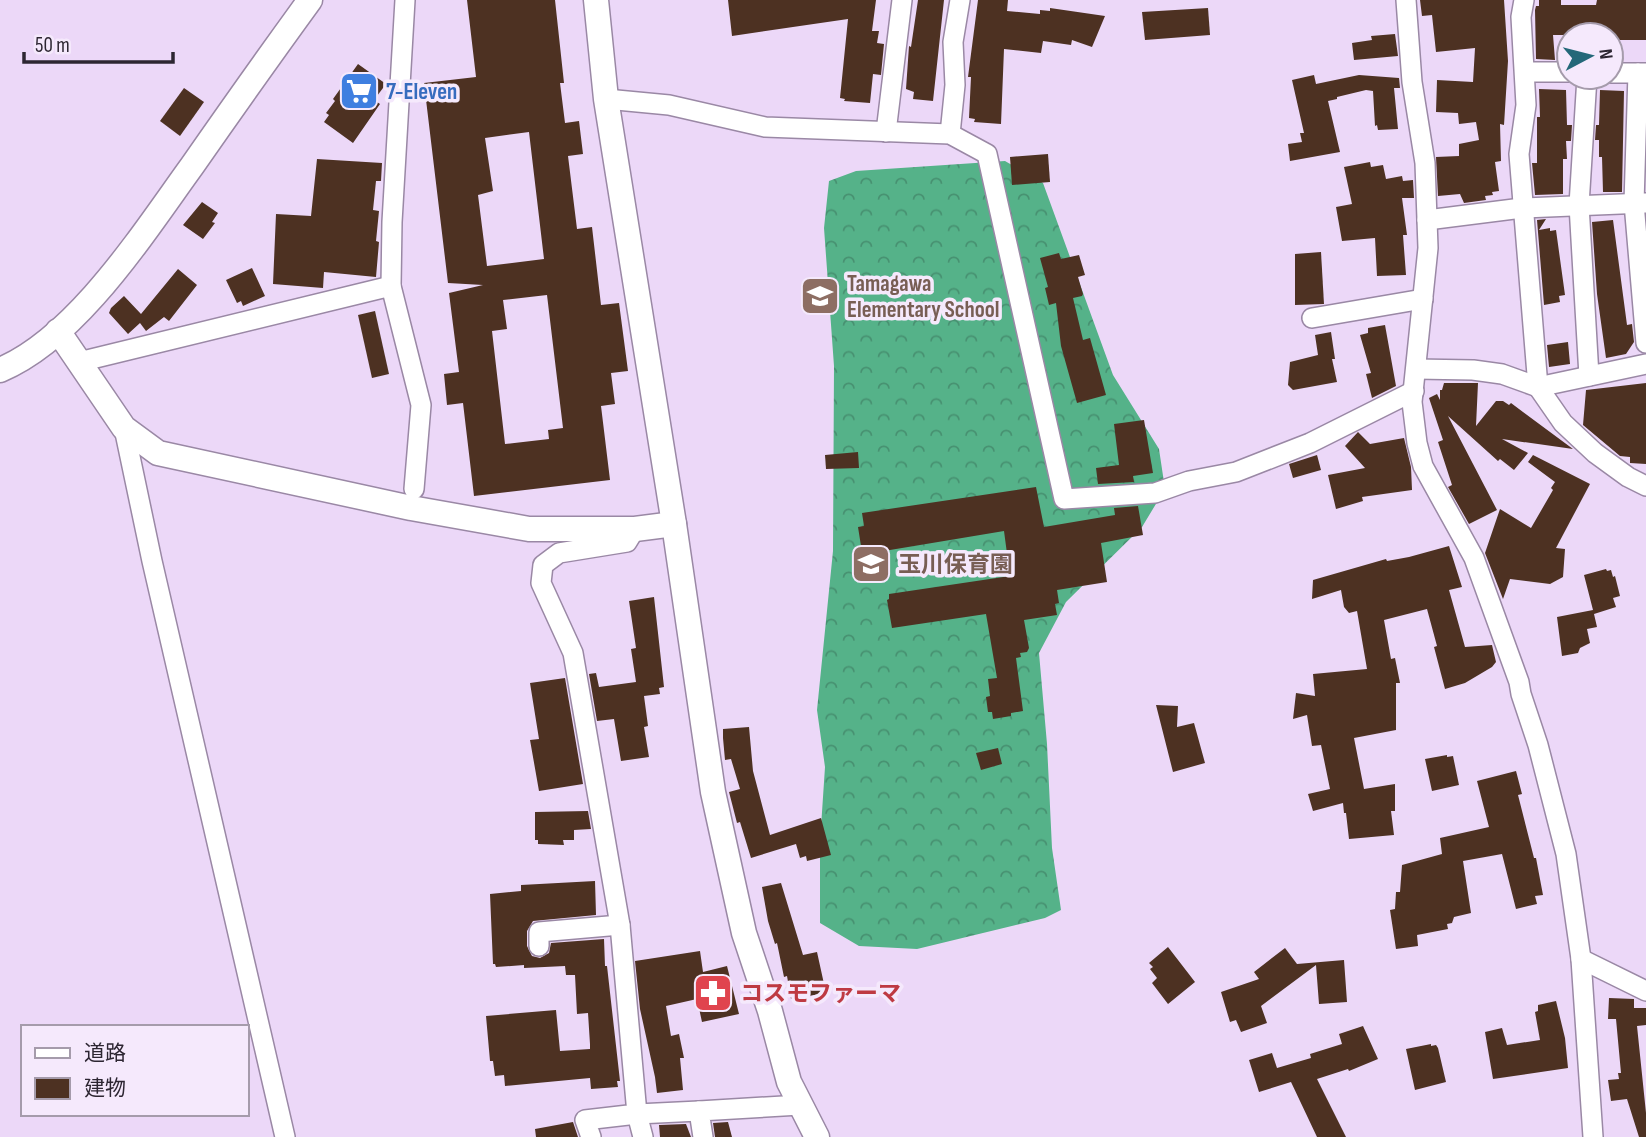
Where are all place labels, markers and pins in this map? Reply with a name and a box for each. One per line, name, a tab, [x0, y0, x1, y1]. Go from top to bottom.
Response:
supermarket icon: 7-Eleven	[338, 70, 380, 112]
place label: 7-Eleven	[386, 78, 457, 106]
place label: Tamagawa Elementary School	[847, 270, 999, 324]
school or university icon: Tamagawa Elementary School	[799, 275, 841, 317]
school or university icon: 玉川保育園	[850, 543, 892, 585]
place label: 玉川保育園	[898, 551, 1013, 579]
pharmacy icon: コスモファーマ	[692, 972, 734, 1014]
place label: コスモファーマ	[740, 980, 901, 1008]

